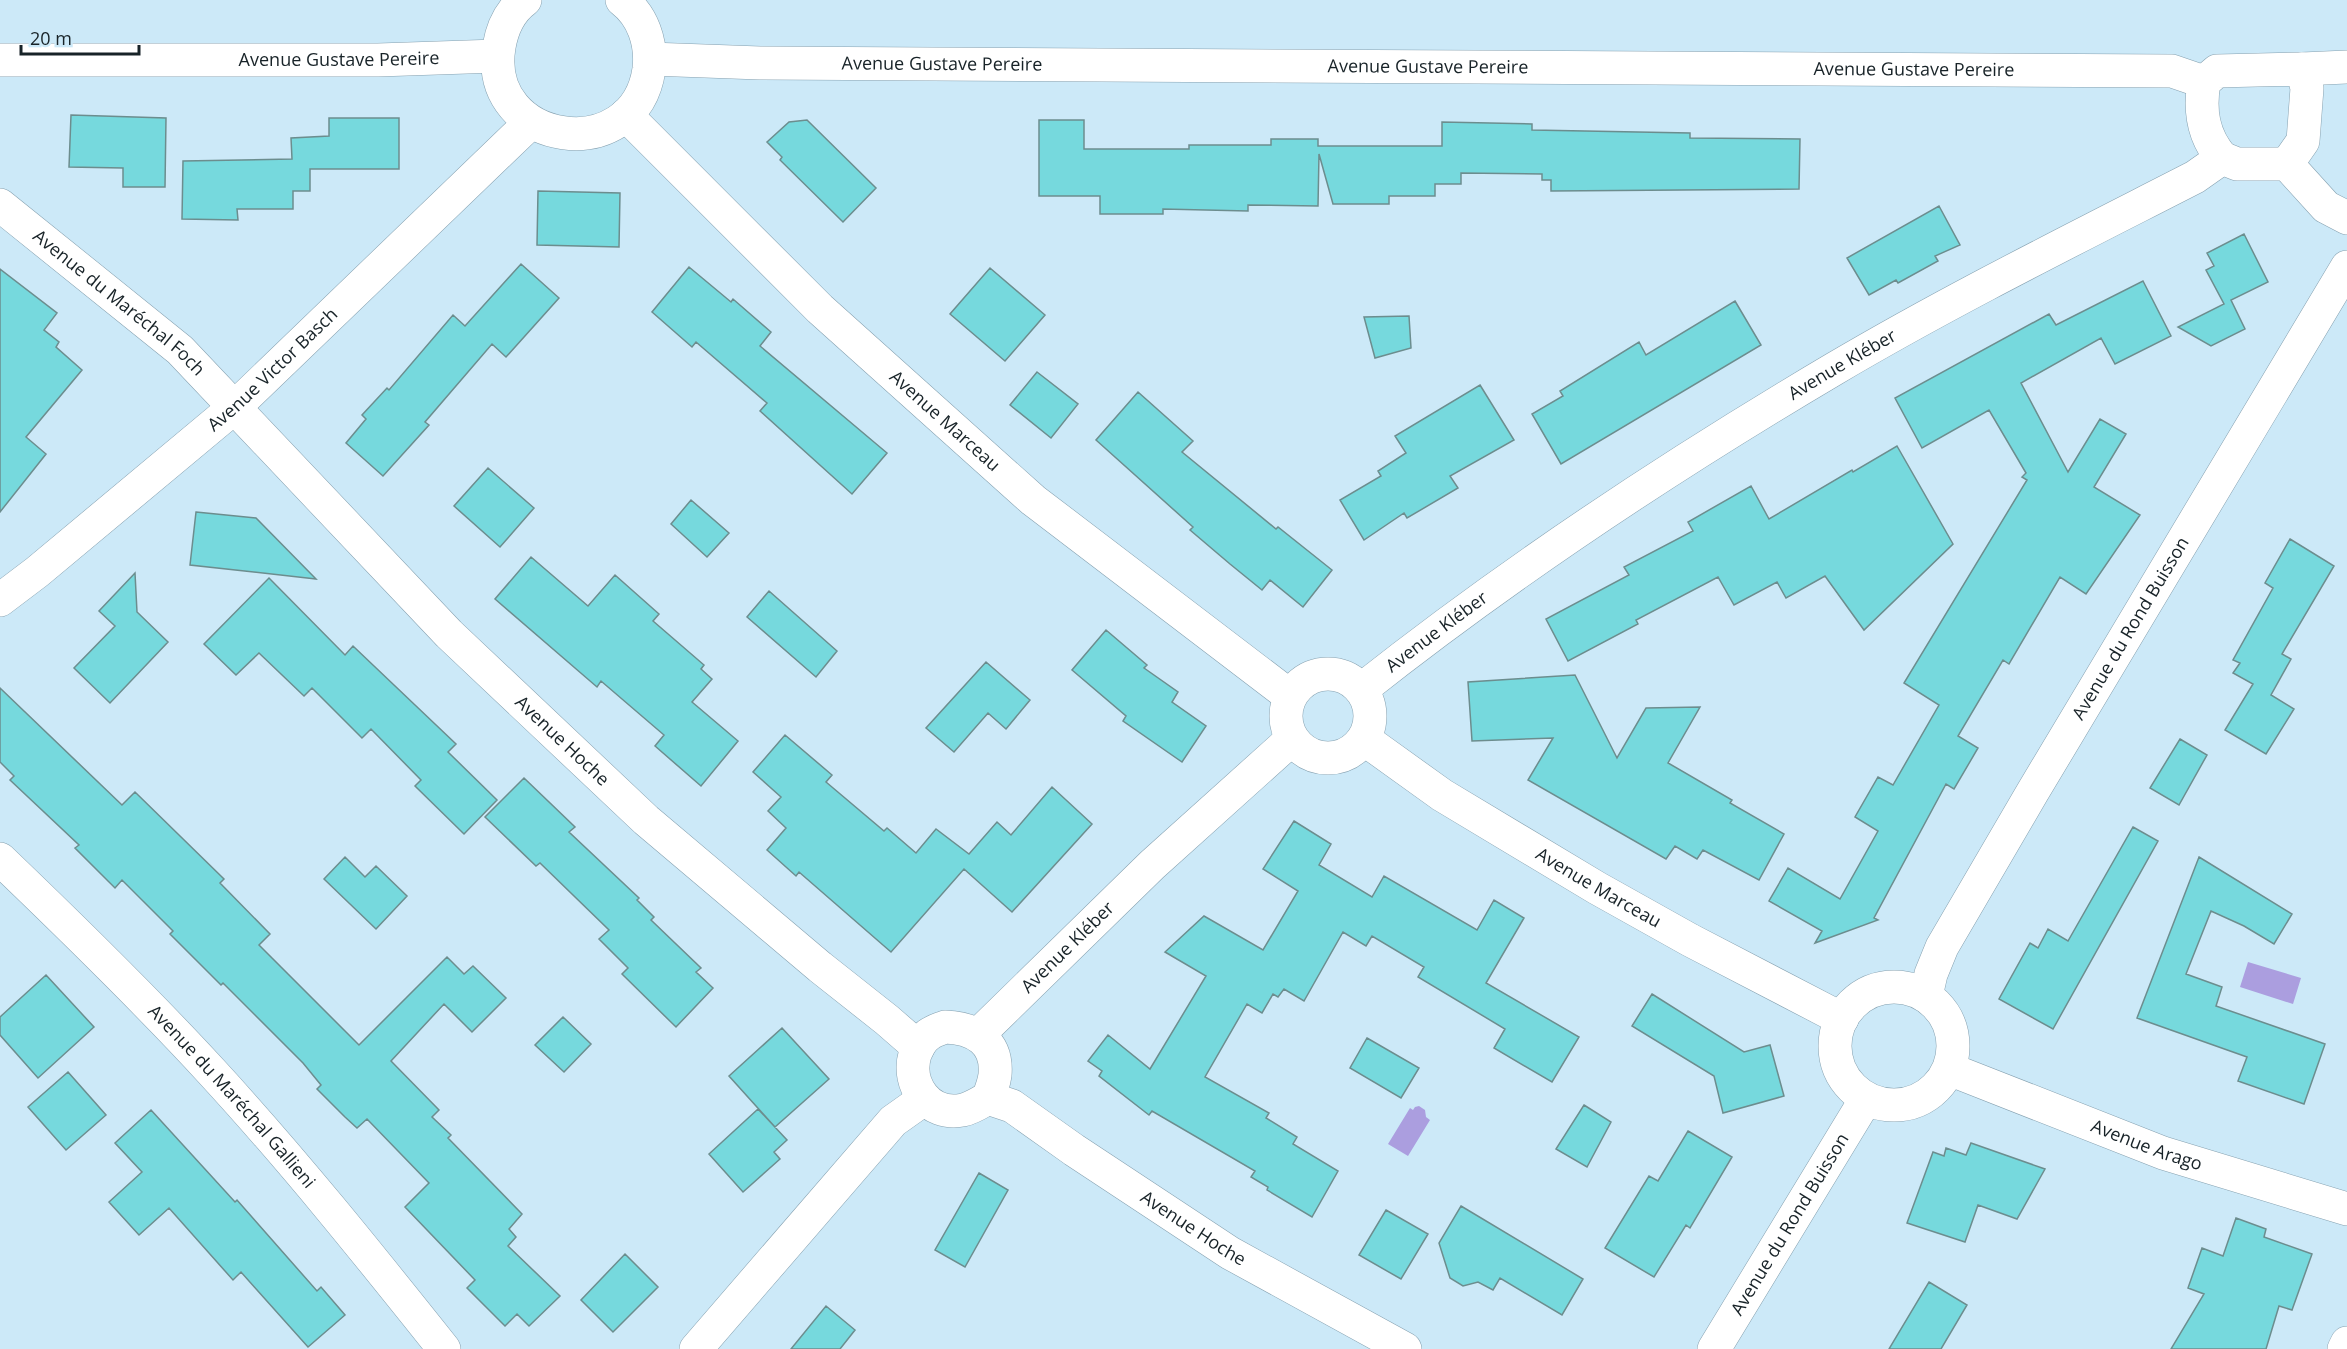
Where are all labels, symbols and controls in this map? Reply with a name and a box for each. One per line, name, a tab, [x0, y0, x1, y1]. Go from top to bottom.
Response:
scale bar	[21, 18, 140, 56]
text: 20 m	[30, 26, 72, 50]
street label: Avenue Gustave Pereire	[239, 45, 440, 71]
street label: Avenue Gustave Pereire	[841, 50, 1042, 76]
street label: Avenue Gustave Pereire	[1327, 53, 1528, 78]
street label: Avenue Gustave Pereire	[1813, 56, 2014, 81]
street label: Avenue du Maréchal Foch	[29, 224, 211, 380]
street label: Avenue Victor Basch	[202, 302, 342, 436]
street label: Avenue Kléber	[1783, 322, 1901, 405]
street label: Avenue Marceau	[885, 364, 1006, 476]
street label: Avenue du Rond Buisson	[2066, 532, 2194, 724]
street label: Avenue Kléber	[1380, 585, 1492, 677]
street label: Avenue Hoche	[511, 690, 615, 791]
street label: Avenue Marceau	[1532, 841, 1666, 933]
street label: Avenue Kléber	[1015, 895, 1119, 998]
street label: Avenue du Maréchal Gallieni	[143, 999, 321, 1193]
street label: Avenue Arago	[2088, 1113, 2206, 1175]
street label: Avenue du Rond Buisson	[1724, 1128, 1854, 1319]
street label: Avenue Hoche	[1136, 1184, 1251, 1271]

